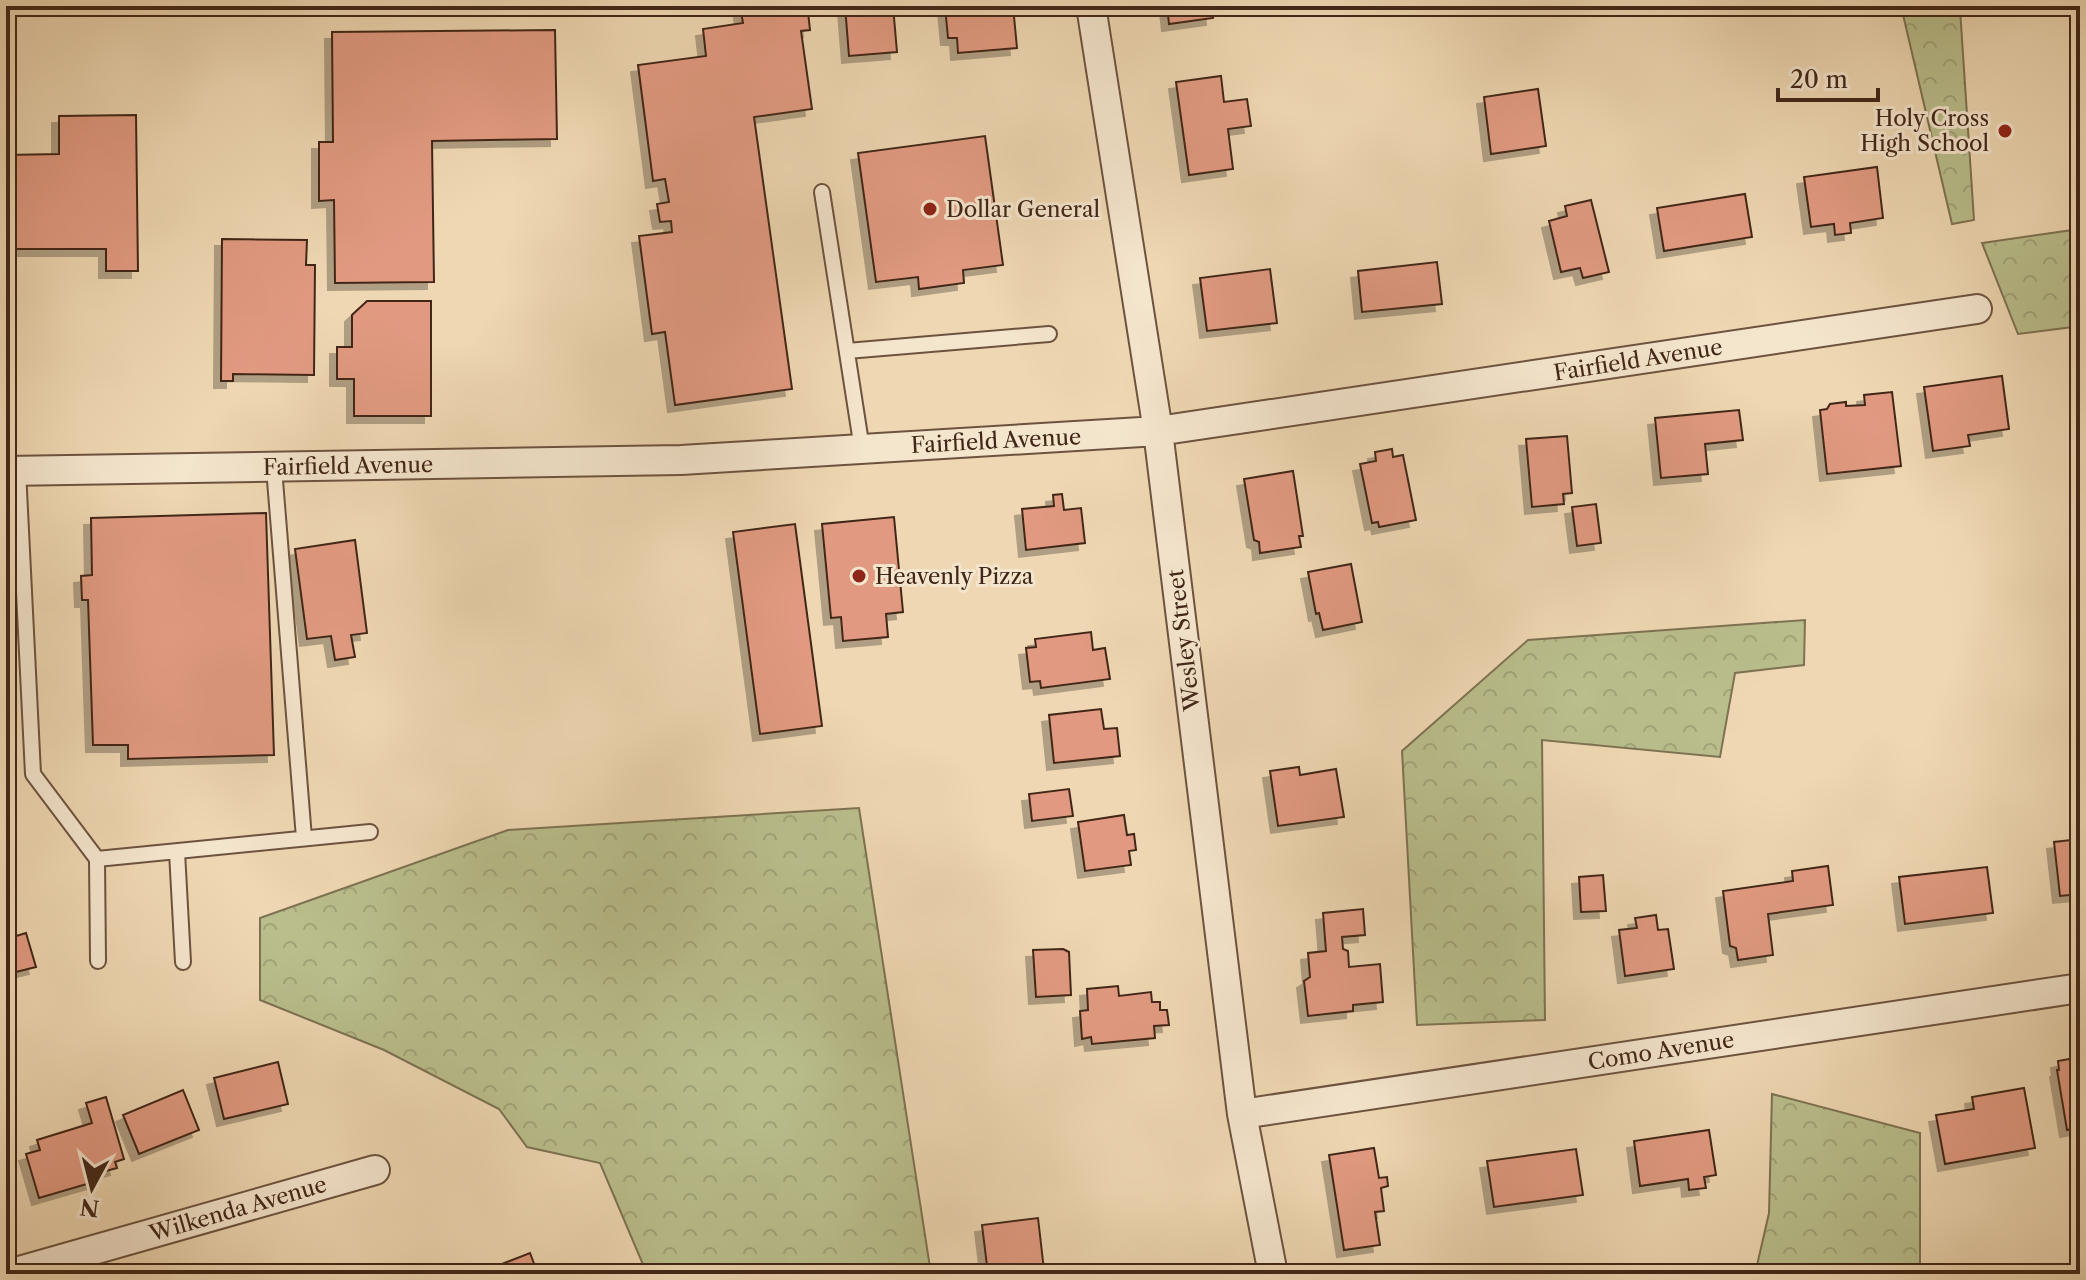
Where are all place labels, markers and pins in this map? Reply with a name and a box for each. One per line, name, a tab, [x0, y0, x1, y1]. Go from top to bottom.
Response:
place label: Holy Cross High School	[1860, 105, 1989, 157]
marker: Holy Cross High School	[1996, 122, 2014, 140]
place label: Dollar General	[946, 196, 1101, 223]
marker: Dollar General	[921, 200, 939, 218]
place label: Heavenly Pizza	[875, 563, 1034, 590]
marker: Heavenly Pizza	[850, 567, 868, 585]

